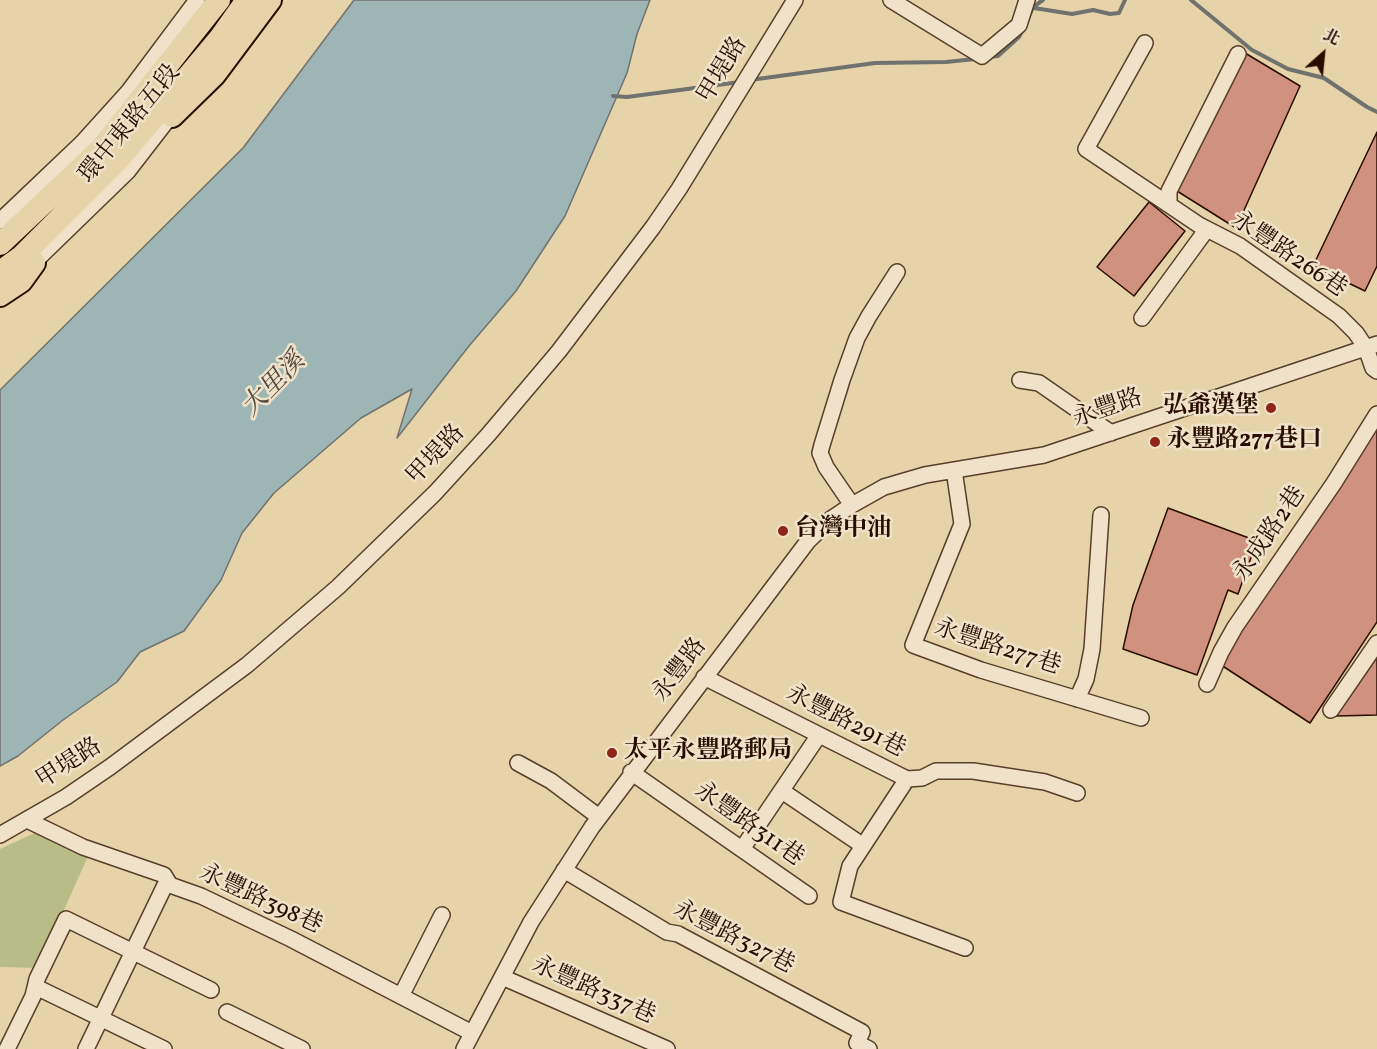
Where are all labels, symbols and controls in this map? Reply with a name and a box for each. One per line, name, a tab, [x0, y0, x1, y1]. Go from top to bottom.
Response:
north arrow	[1293, 24, 1353, 84]
text: 北	[1319, 25, 1343, 51]
street label: 甲堤路	[693, 33, 755, 109]
street label: 環中東路五段	[74, 60, 188, 190]
street label: 永豐路266巷	[1225, 207, 1351, 305]
water label: 大里溪	[237, 347, 313, 425]
street label: 永豐路	[1069, 385, 1147, 435]
place label: 弘爺漢堡	[1163, 394, 1259, 422]
marker: 弘爺漢堡	[1264, 401, 1278, 415]
street label: 甲堤路	[402, 420, 472, 492]
place label: 永豐路277巷口	[1167, 428, 1322, 456]
marker: 永豐路277巷口	[1148, 435, 1162, 449]
street label: 永成路2巷	[1229, 482, 1313, 588]
place label: 台灣中油	[795, 517, 891, 545]
marker: 台灣中油	[776, 524, 790, 538]
street label: 永豐路277巷	[930, 615, 1064, 683]
street label: 永豐路	[648, 634, 714, 708]
street label: 永豐路291巷	[780, 681, 910, 765]
street label: 甲堤路	[32, 733, 108, 797]
place label: 太平永豐路郵局	[624, 739, 792, 767]
marker: 太平永豐路郵局	[605, 746, 619, 760]
street label: 永豐路311巷	[688, 778, 808, 874]
street label: 永豐路398巷	[194, 860, 326, 942]
street label: 永豐路327巷	[668, 896, 798, 982]
street label: 永豐路337巷	[527, 952, 659, 1032]

